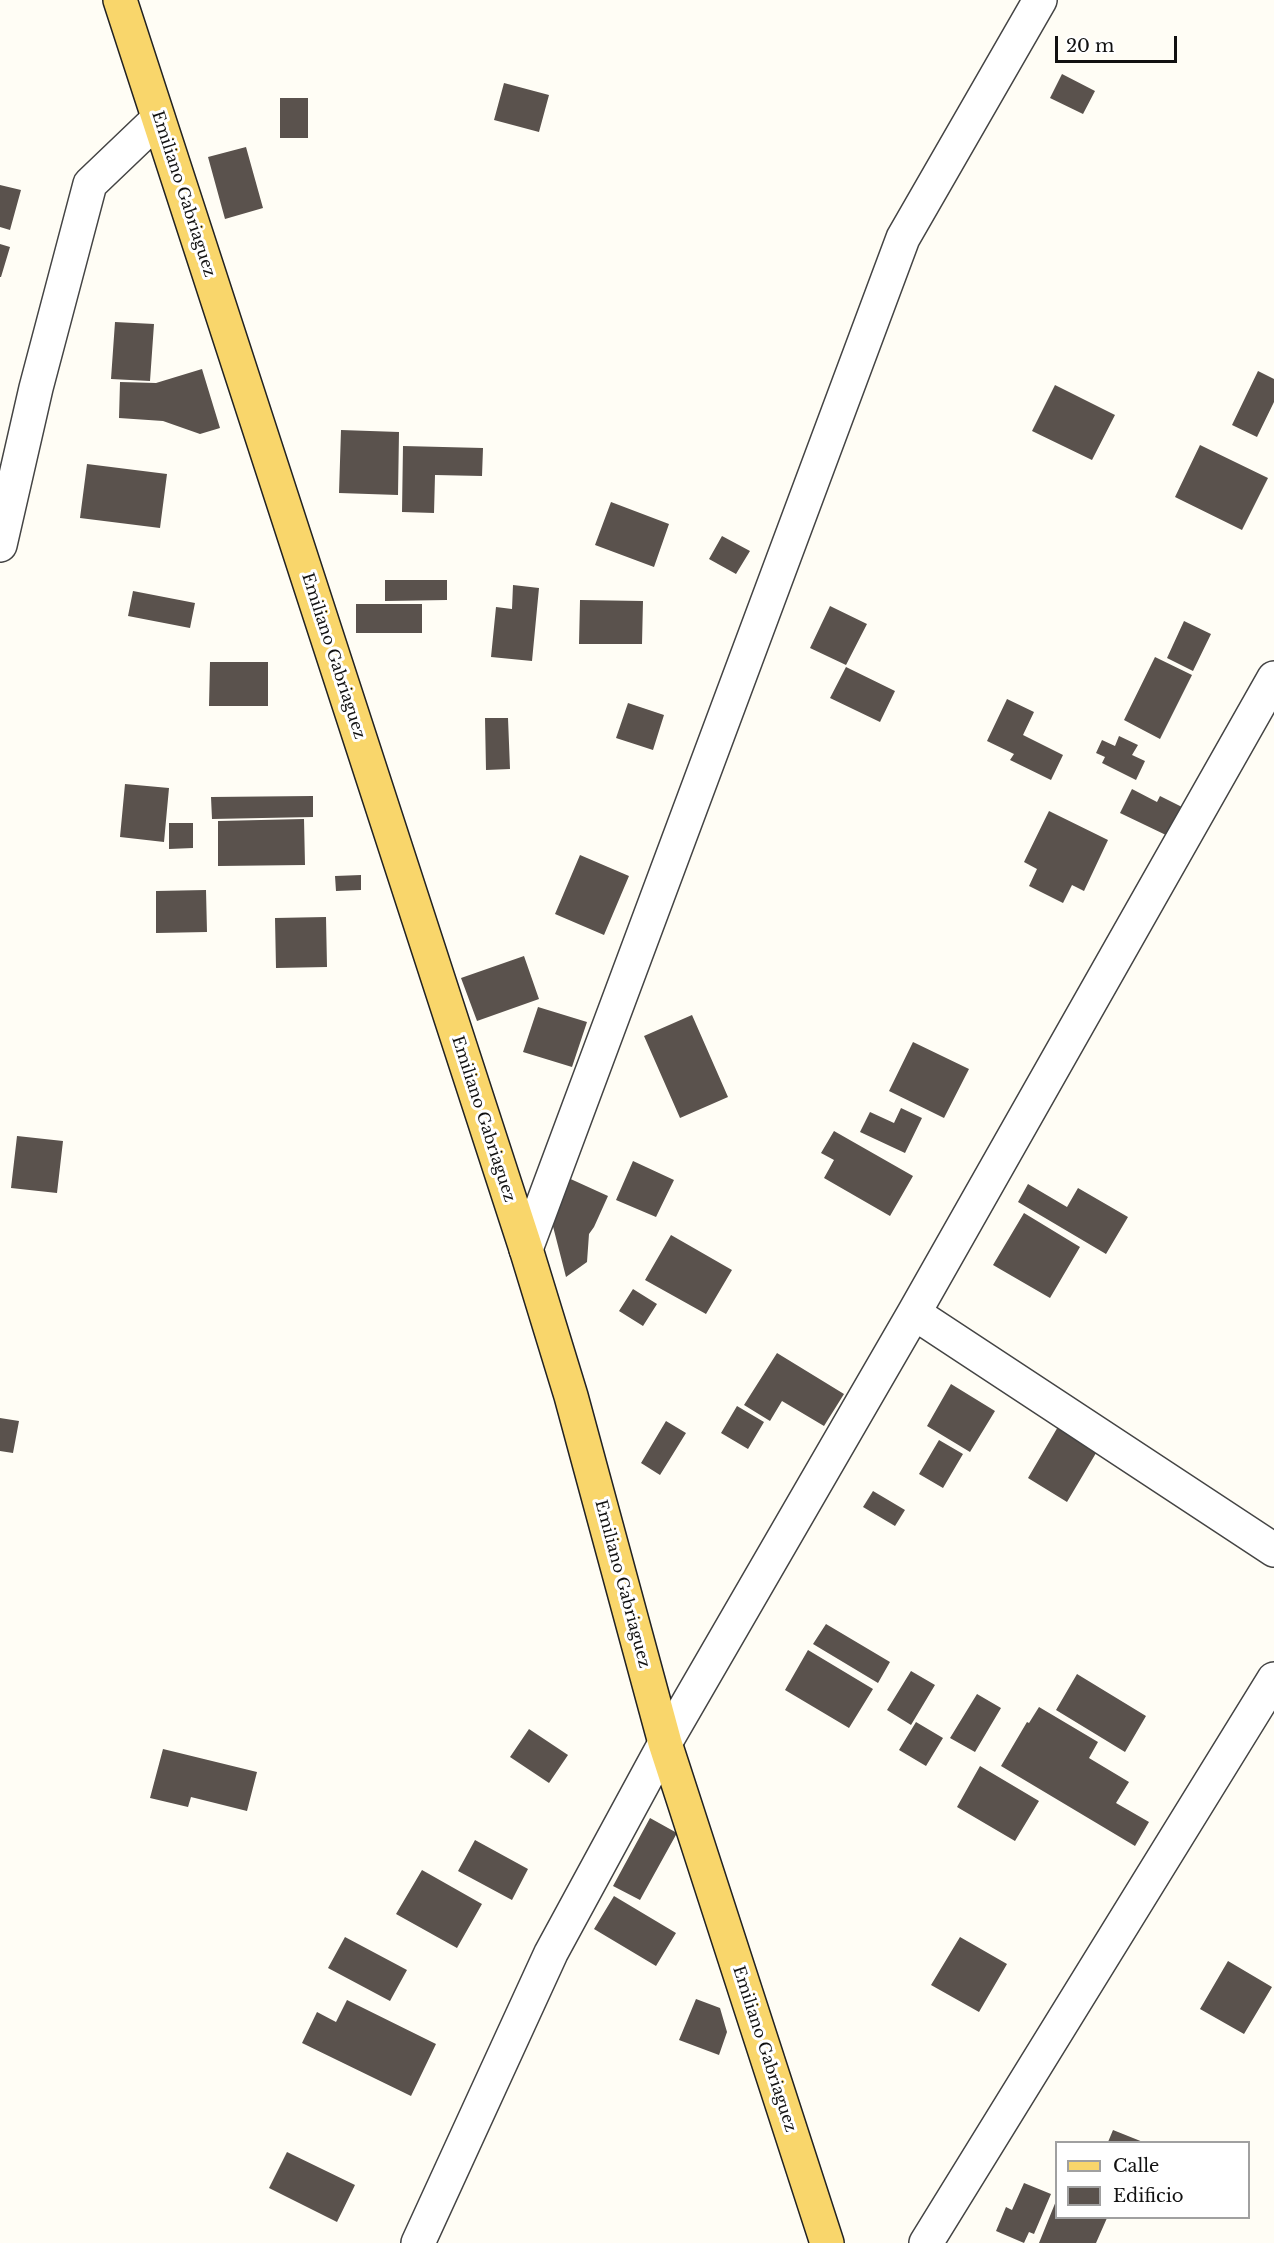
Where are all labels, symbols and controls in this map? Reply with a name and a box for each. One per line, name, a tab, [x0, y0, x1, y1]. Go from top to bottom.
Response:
scale bar	[1058, 24, 1180, 62]
text: 20 m	[1066, 35, 1114, 57]
street label: Emiliano Gabriaguez	[147, 109, 219, 279]
street label: Emiliano Gabriaguez	[297, 571, 369, 741]
street label: Emiliano Gabriaguez	[447, 1034, 519, 1204]
street label: Emiliano Gabriaguez	[590, 1498, 654, 1670]
street label: Emiliano Gabriaguez	[728, 1964, 800, 2134]
legend	[1055, 2141, 1250, 2219]
text: Calle	[1113, 2155, 1159, 2177]
text: Edificio	[1113, 2185, 1184, 2207]

